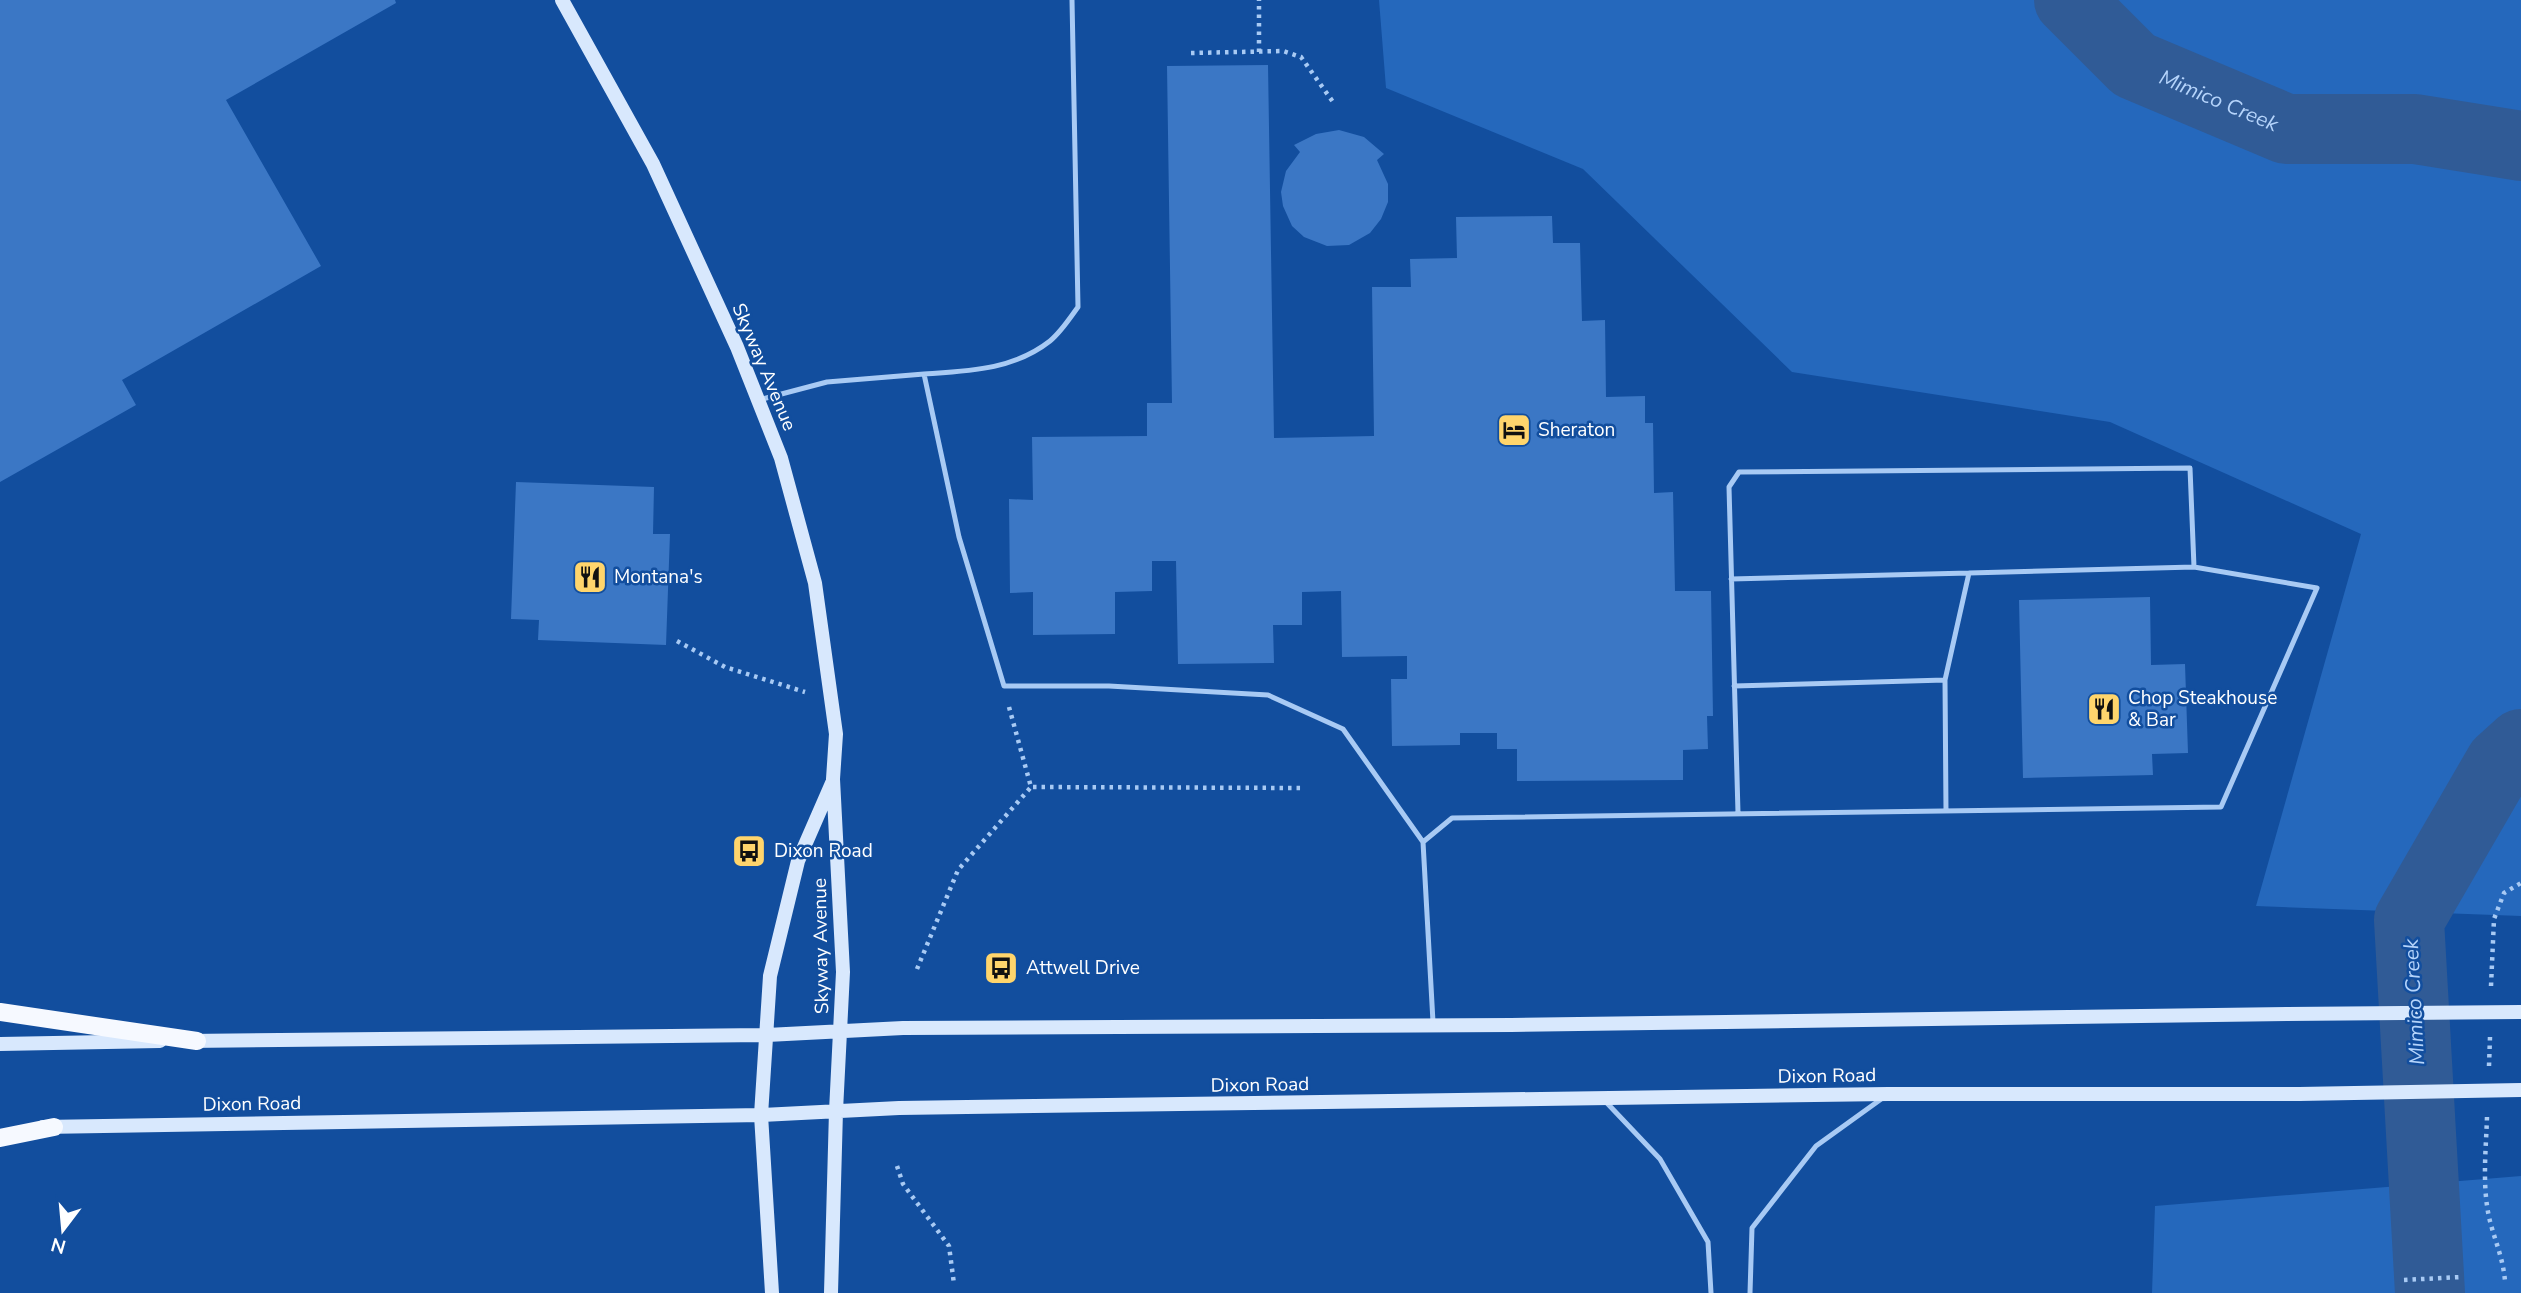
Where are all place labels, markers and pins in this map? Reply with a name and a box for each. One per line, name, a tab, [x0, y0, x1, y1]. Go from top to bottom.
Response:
hotel icon: Sheraton	[1495, 411, 1533, 449]
place label: Sheraton	[1538, 417, 1615, 443]
restaurant icon: Montana's	[571, 558, 609, 596]
place label: Montana's	[614, 564, 703, 590]
place label: Chop Steakhouse & Bar	[2128, 685, 2277, 733]
restaurant icon: Chop Steakhouse & Bar	[2085, 690, 2123, 728]
bus stop icon: Dixon Road	[730, 832, 768, 870]
place label: Dixon Road	[774, 838, 873, 864]
bus stop icon: Attwell Drive	[982, 949, 1020, 987]
place label: Attwell Drive	[1026, 955, 1140, 981]

